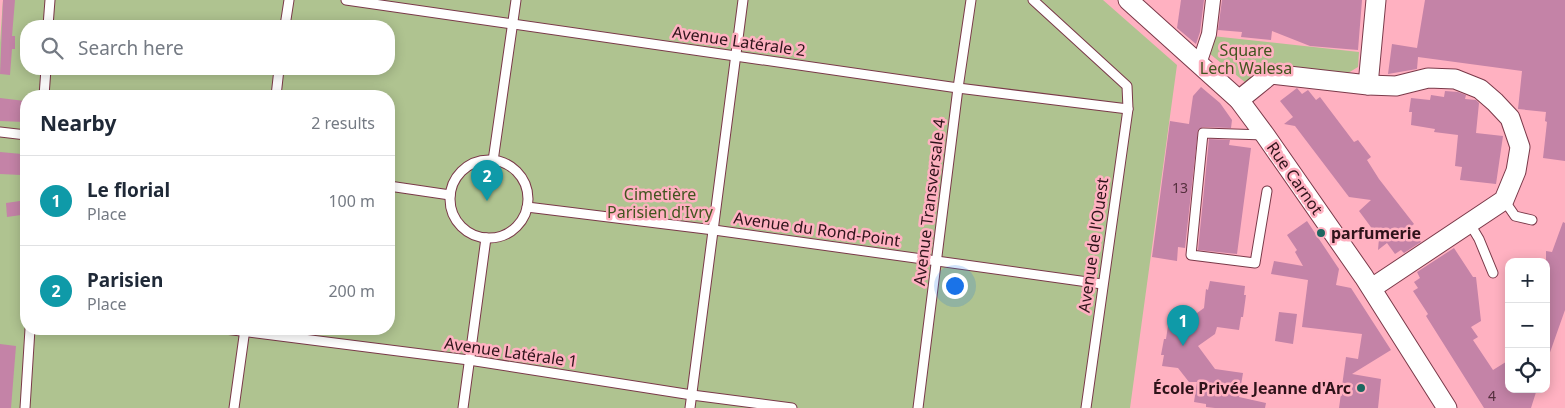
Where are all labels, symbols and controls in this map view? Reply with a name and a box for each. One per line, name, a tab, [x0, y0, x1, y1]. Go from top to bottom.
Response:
search box	[20, 20, 395, 75]
street label: Avenue Latérale 2	[671, 21, 807, 61]
icon: search	[38, 34, 66, 62]
text: Search here	[78, 35, 184, 61]
park label: Square Lech Walesa	[1200, 39, 1292, 79]
text: Nearby	[40, 109, 116, 137]
text: 2 results	[311, 112, 375, 134]
street label: Avenue Transversale 4	[908, 117, 950, 287]
street label: Rue Carnot	[1262, 137, 1328, 219]
pin: 2	[471, 160, 503, 201]
street label: Avenue de l'Ouest	[1073, 176, 1113, 314]
text: Le florial	[87, 177, 170, 203]
house number: 13	[1172, 178, 1188, 197]
park label: Cimetière Parisien d'Ivry	[607, 183, 714, 223]
text: 1	[51, 190, 61, 212]
text: 100 m	[328, 190, 375, 212]
text: Place	[87, 203, 127, 225]
street label: Avenue du Rond-Point	[732, 206, 902, 252]
place label: parfumerie	[1331, 222, 1421, 244]
marker: parfumerie	[1315, 227, 1327, 239]
map controls	[1505, 258, 1550, 393]
button: +	[1505, 258, 1550, 303]
text: Parisien	[87, 267, 163, 293]
your location	[942, 273, 968, 299]
text: 2	[51, 280, 61, 302]
text: 200 m	[328, 280, 375, 302]
text: Place	[87, 293, 127, 315]
button: −	[1505, 303, 1550, 348]
pin: 1	[1167, 305, 1199, 346]
street label: Avenue Latérale 1	[443, 332, 579, 372]
button: locate	[1505, 348, 1550, 393]
place label: École Privée Jeanne d'Arc	[1153, 377, 1351, 399]
marker: École Privée Jeanne d'Arc	[1355, 382, 1367, 394]
house number: 4	[1488, 386, 1496, 405]

